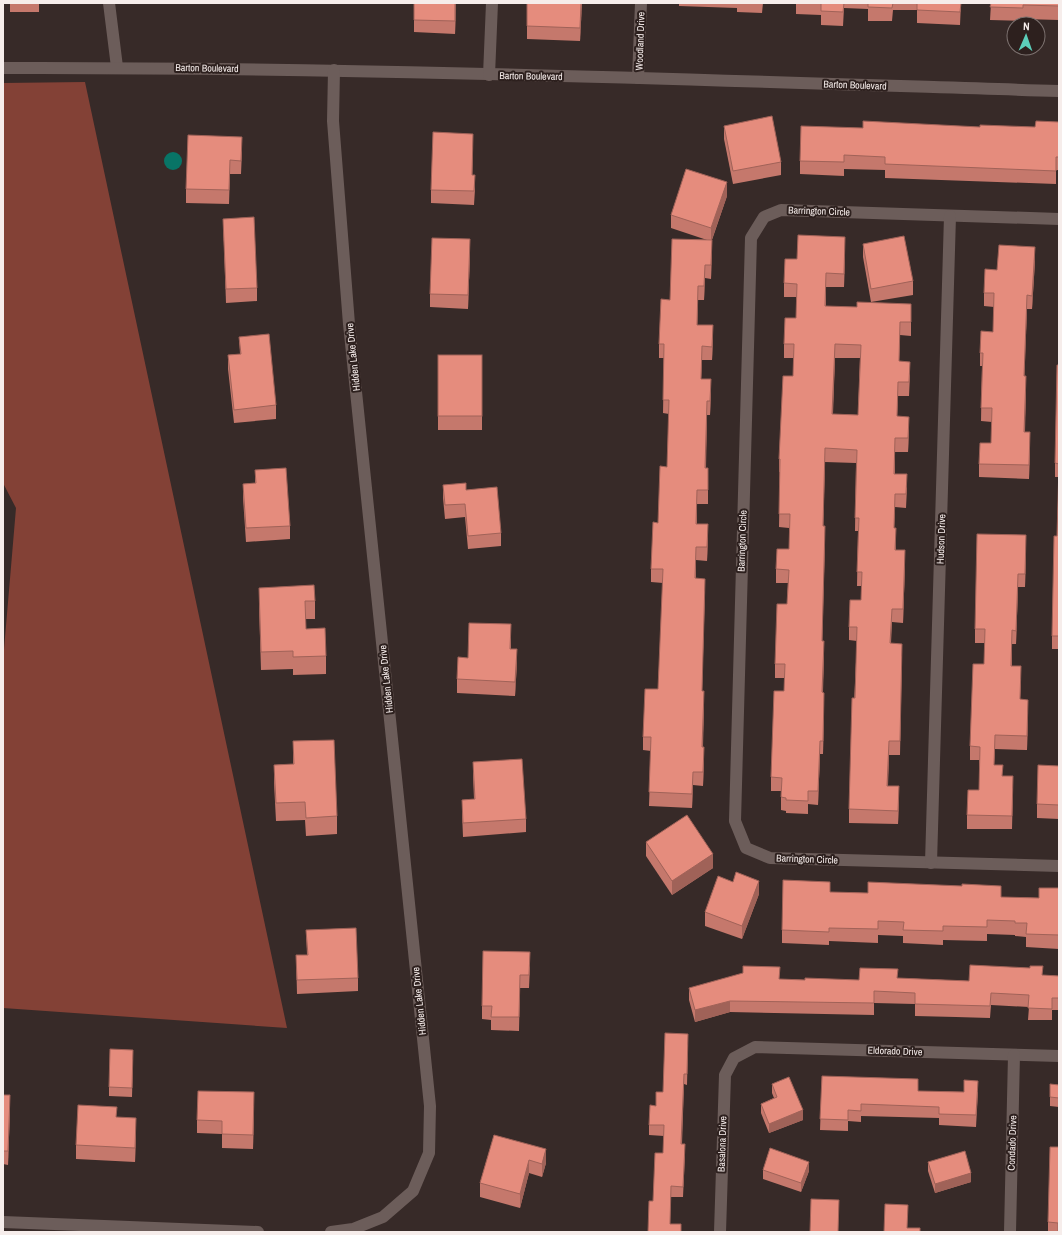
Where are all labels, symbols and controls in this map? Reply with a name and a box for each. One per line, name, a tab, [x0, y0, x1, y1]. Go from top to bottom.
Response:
street label: Woodland Drive	[632, 11, 648, 71]
north arrow	[1006, 16, 1046, 56]
text: N	[1023, 19, 1030, 33]
street label: Barton Boulevard	[175, 61, 239, 75]
street label: Barton Boulevard	[499, 69, 563, 83]
street label: Barton Boulevard	[823, 77, 887, 93]
street label: Barrington Circle	[788, 203, 851, 219]
street label: Hidden Lake Drive	[343, 322, 363, 392]
street label: Barrington Circle	[734, 509, 750, 572]
street label: Hudson Drive	[934, 513, 948, 564]
street label: Hidden Lake Drive	[376, 644, 396, 714]
street label: Barrington Circle	[776, 851, 839, 867]
street label: Hidden Lake Drive	[409, 966, 429, 1036]
street label: Eldorado Drive	[867, 1044, 923, 1058]
street label: Basalona Drive	[715, 1115, 729, 1172]
street label: Condado Drive	[1005, 1115, 1019, 1171]

